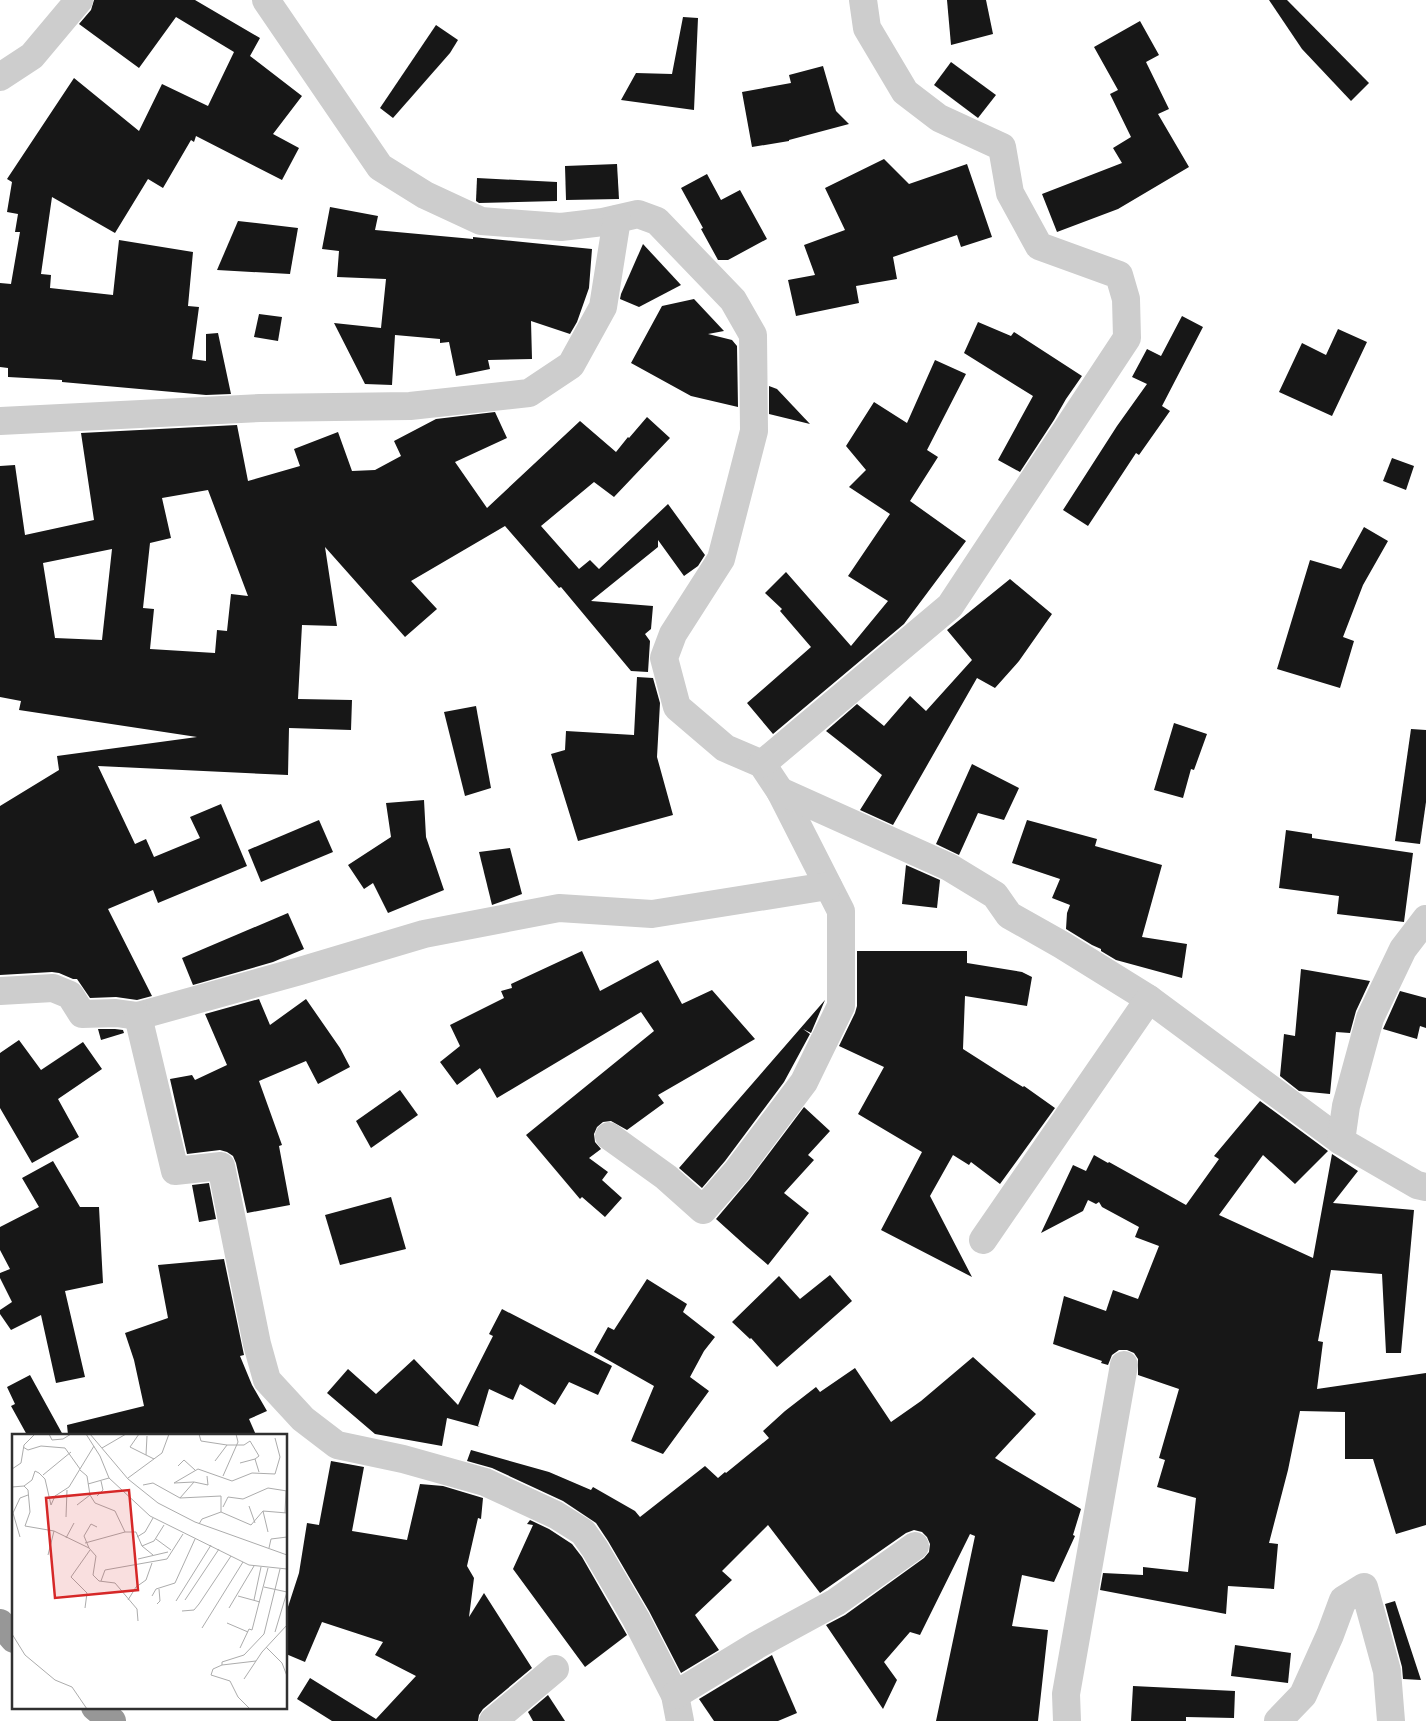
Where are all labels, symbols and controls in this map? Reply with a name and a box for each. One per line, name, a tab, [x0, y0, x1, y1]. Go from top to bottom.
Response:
inset map	[12, 1434, 288, 1708]

